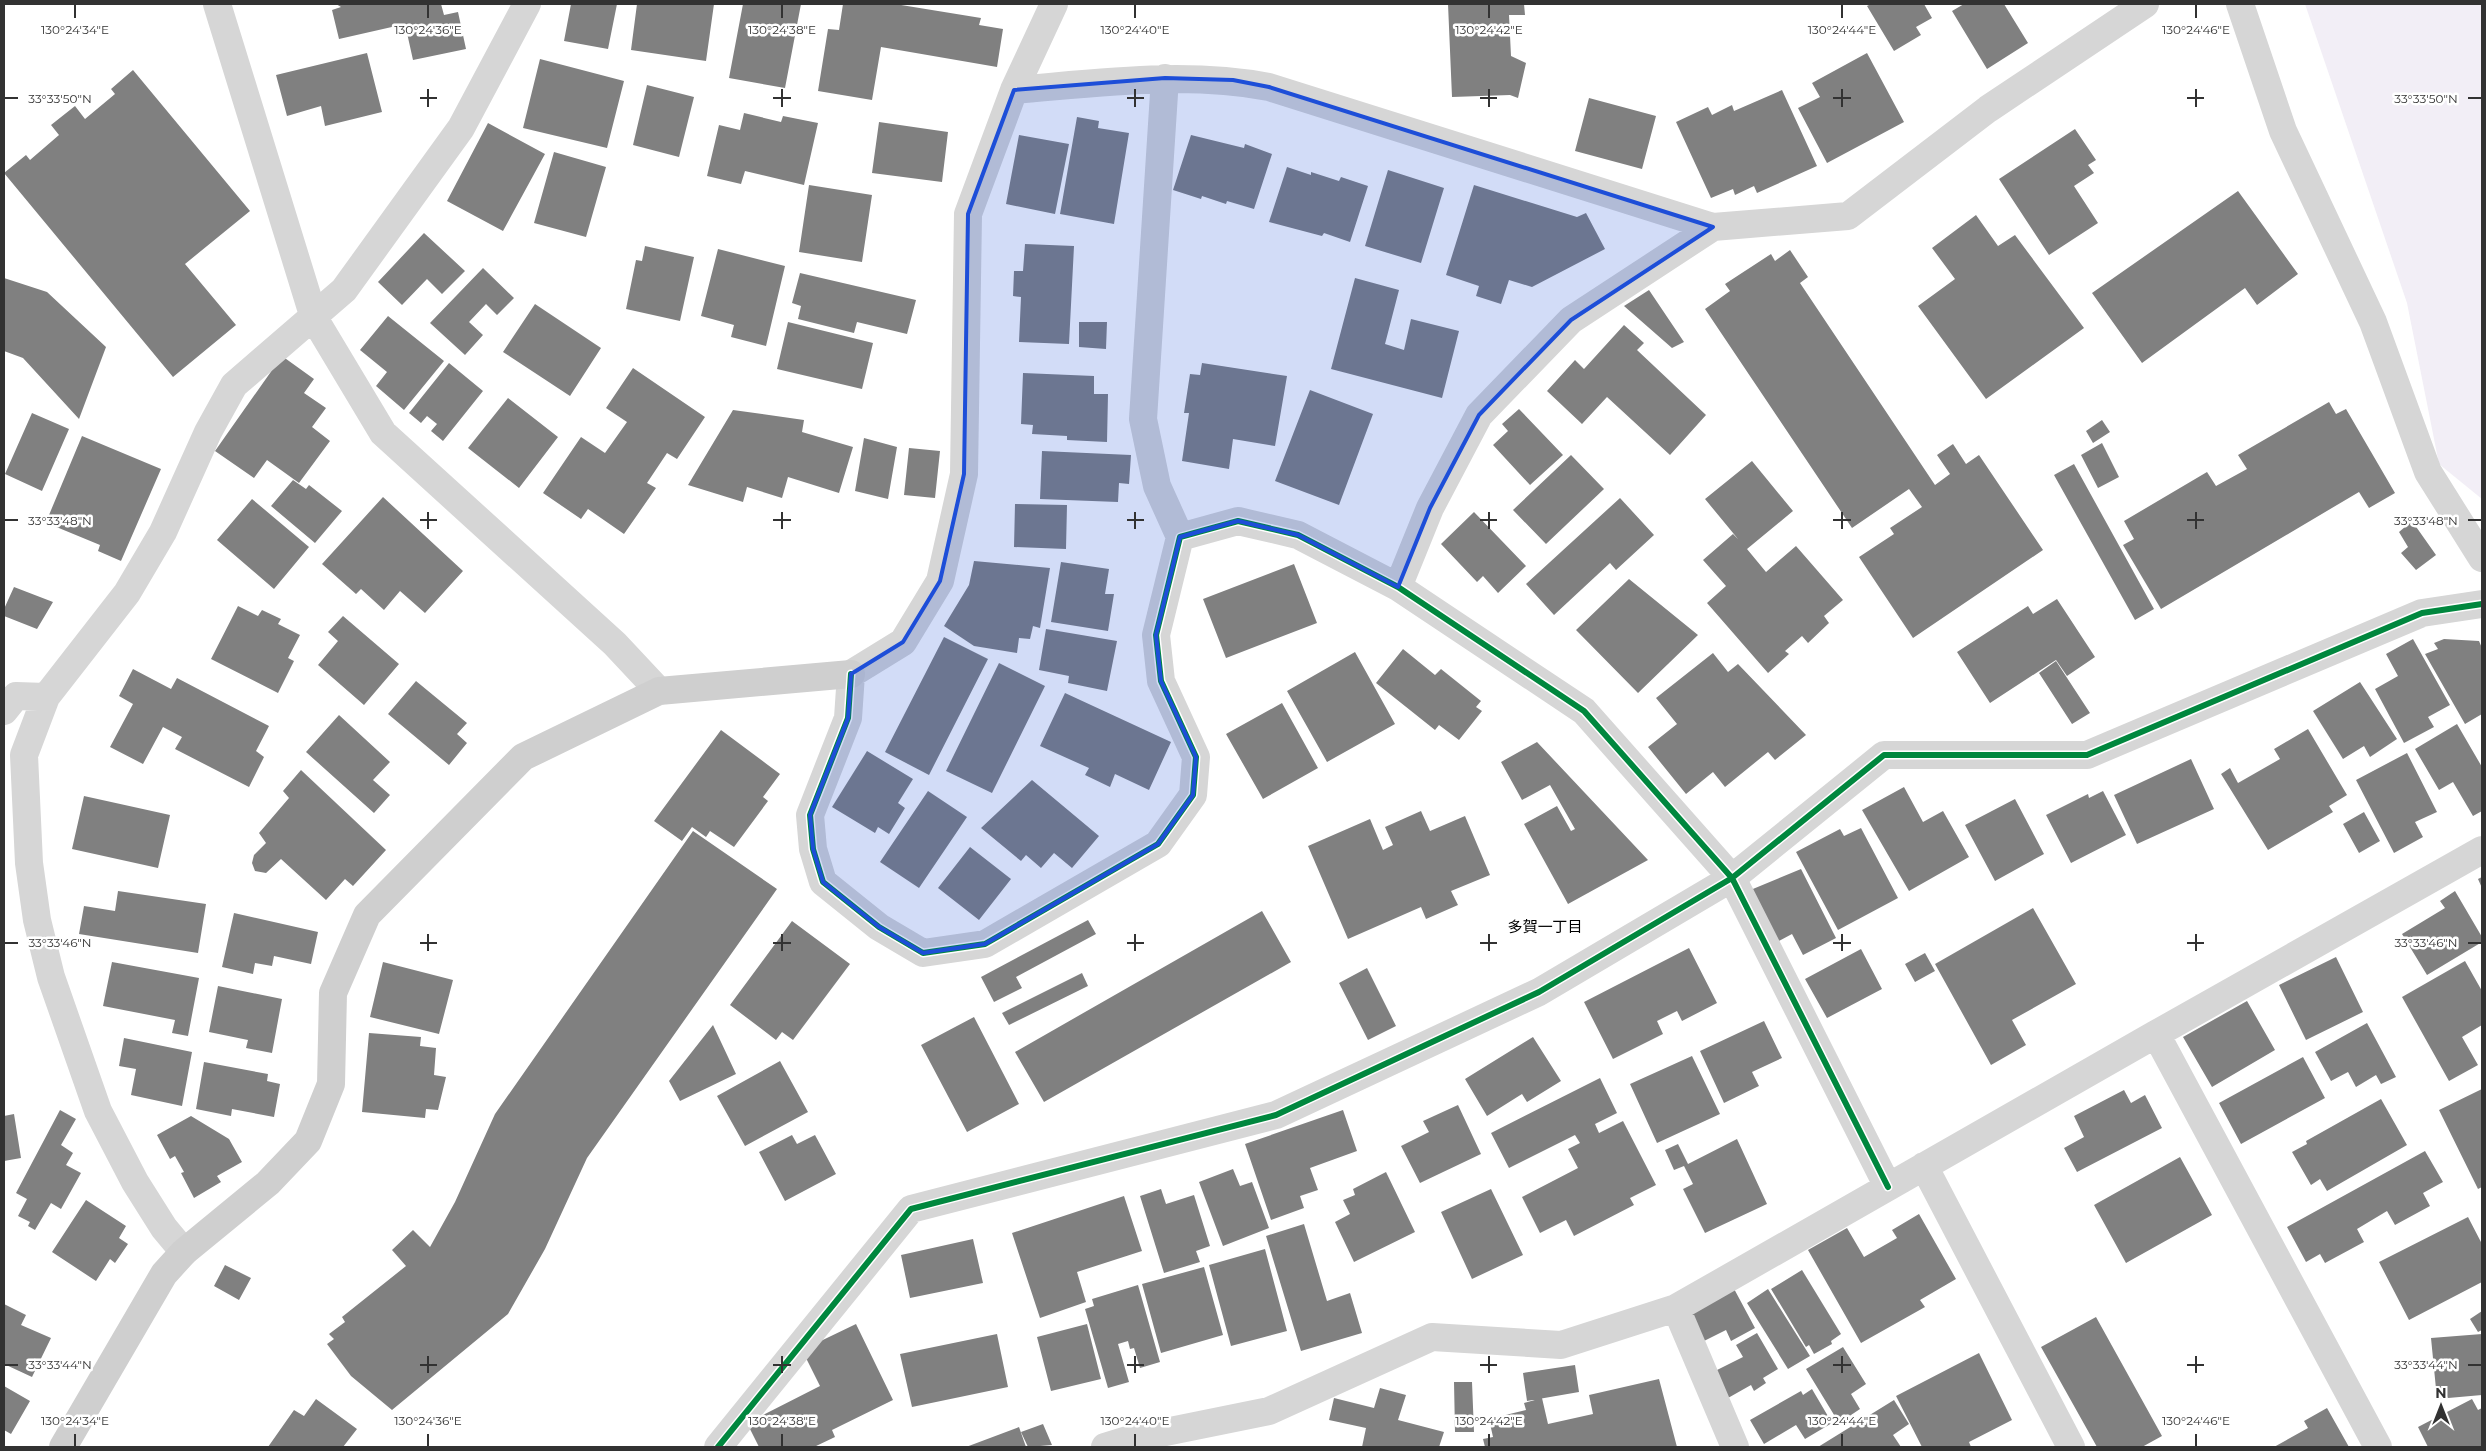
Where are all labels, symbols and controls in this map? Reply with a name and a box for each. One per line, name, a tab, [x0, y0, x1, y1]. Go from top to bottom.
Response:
text: 130°24'34"E	[41, 22, 109, 37]
text: 130°24'36"E	[394, 22, 462, 37]
text: 130°24'38"E	[748, 22, 816, 37]
text: 130°24'40"E	[1101, 22, 1170, 37]
text: 130°24'42"E	[1455, 22, 1523, 37]
text: 130°24'44"E	[1808, 22, 1876, 37]
text: 130°24'46"E	[2162, 22, 2230, 37]
text: 33°33'50"N	[28, 91, 92, 106]
text: 33°33'50"N	[2394, 91, 2458, 106]
text: 33°33'48"N	[28, 513, 92, 528]
text: 33°33'48"N	[2394, 513, 2458, 528]
district label: 多賀一丁目	[1507, 917, 1583, 936]
text: 33°33'46"N	[28, 935, 92, 950]
text: 33°33'46"N	[2394, 935, 2458, 950]
text: 33°33'44"N	[28, 1357, 92, 1372]
text: 33°33'44"N	[2394, 1357, 2458, 1372]
north arrow	[2416, 1381, 2466, 1431]
text: N	[2435, 1384, 2447, 1402]
text: 130°24'34"E	[41, 1413, 109, 1428]
text: 130°24'36"E	[394, 1413, 462, 1428]
text: 130°24'38"E	[748, 1413, 816, 1428]
text: 130°24'40"E	[1101, 1413, 1170, 1428]
text: 130°24'42"E	[1455, 1413, 1523, 1428]
text: 130°24'44"E	[1808, 1413, 1876, 1428]
text: 130°24'46"E	[2162, 1413, 2230, 1428]

